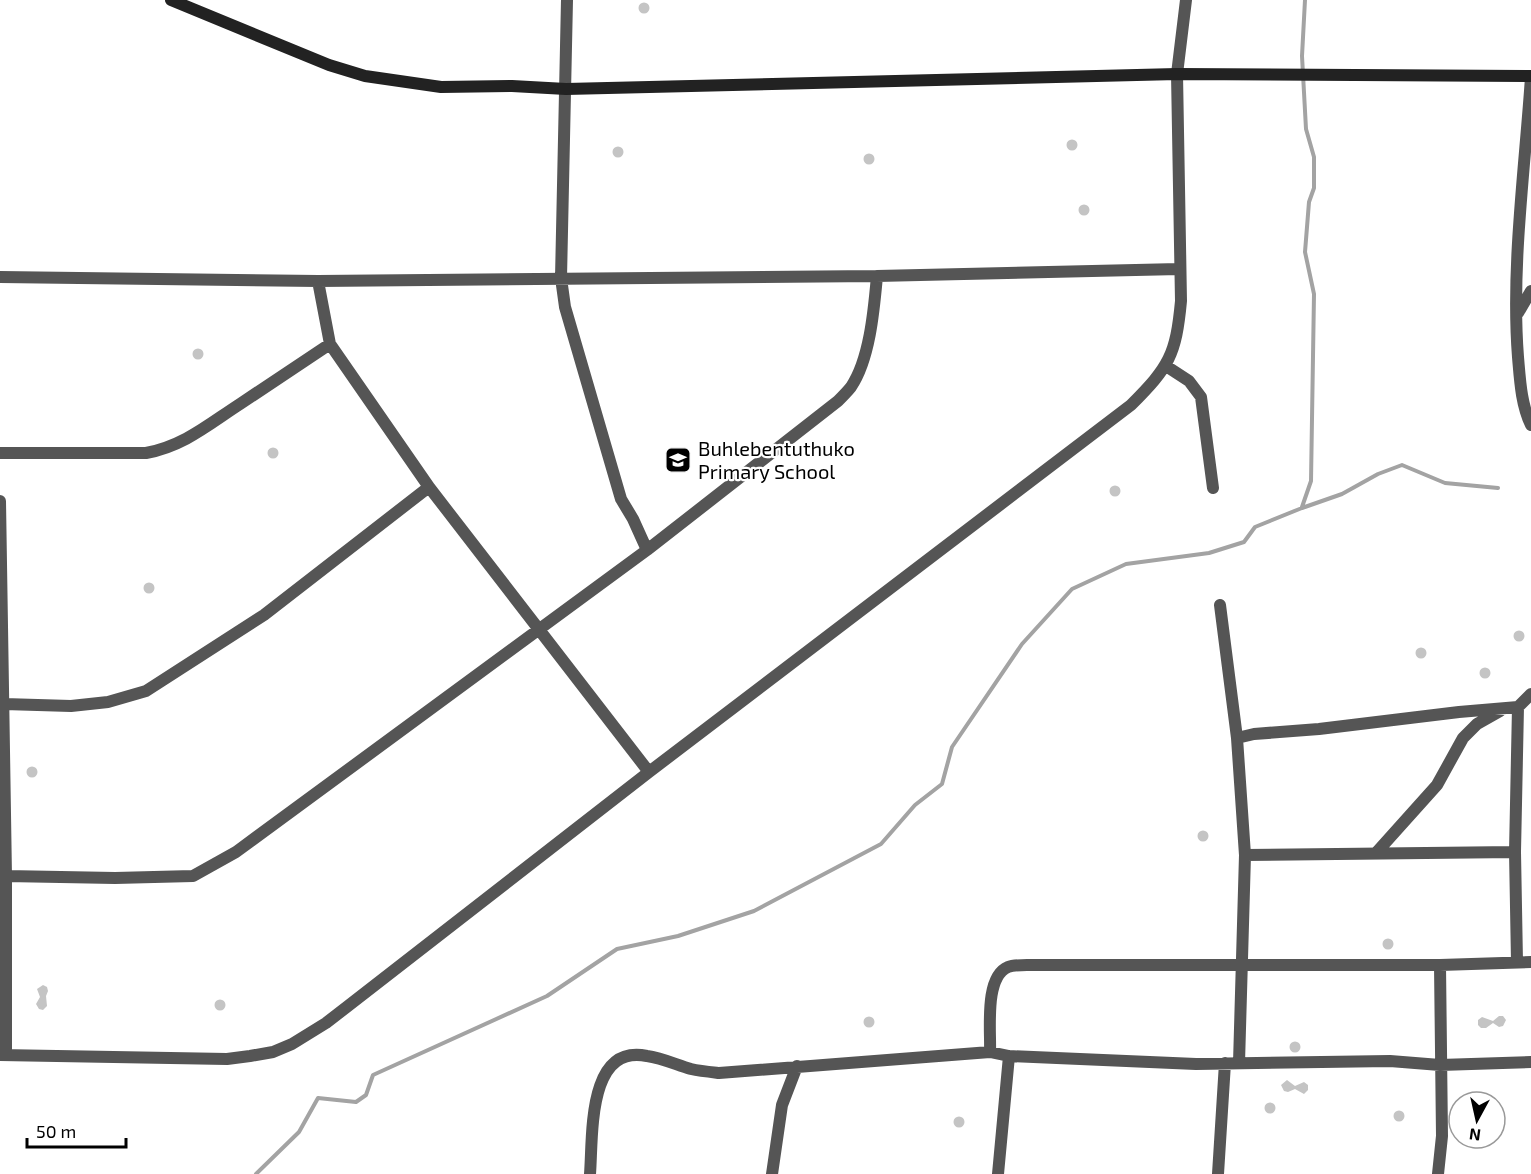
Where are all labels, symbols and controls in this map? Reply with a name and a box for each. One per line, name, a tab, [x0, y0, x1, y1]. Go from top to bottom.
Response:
place label: Buhlebentuthuko Primary School	[698, 436, 855, 483]
school or university icon: Buhlebentuthuko Primary School	[663, 445, 693, 475]
north arrow	[1447, 1090, 1507, 1150]
scale bar	[27, 1111, 126, 1149]
text: 50 m	[36, 1120, 76, 1142]
text: N	[1468, 1125, 1482, 1146]

